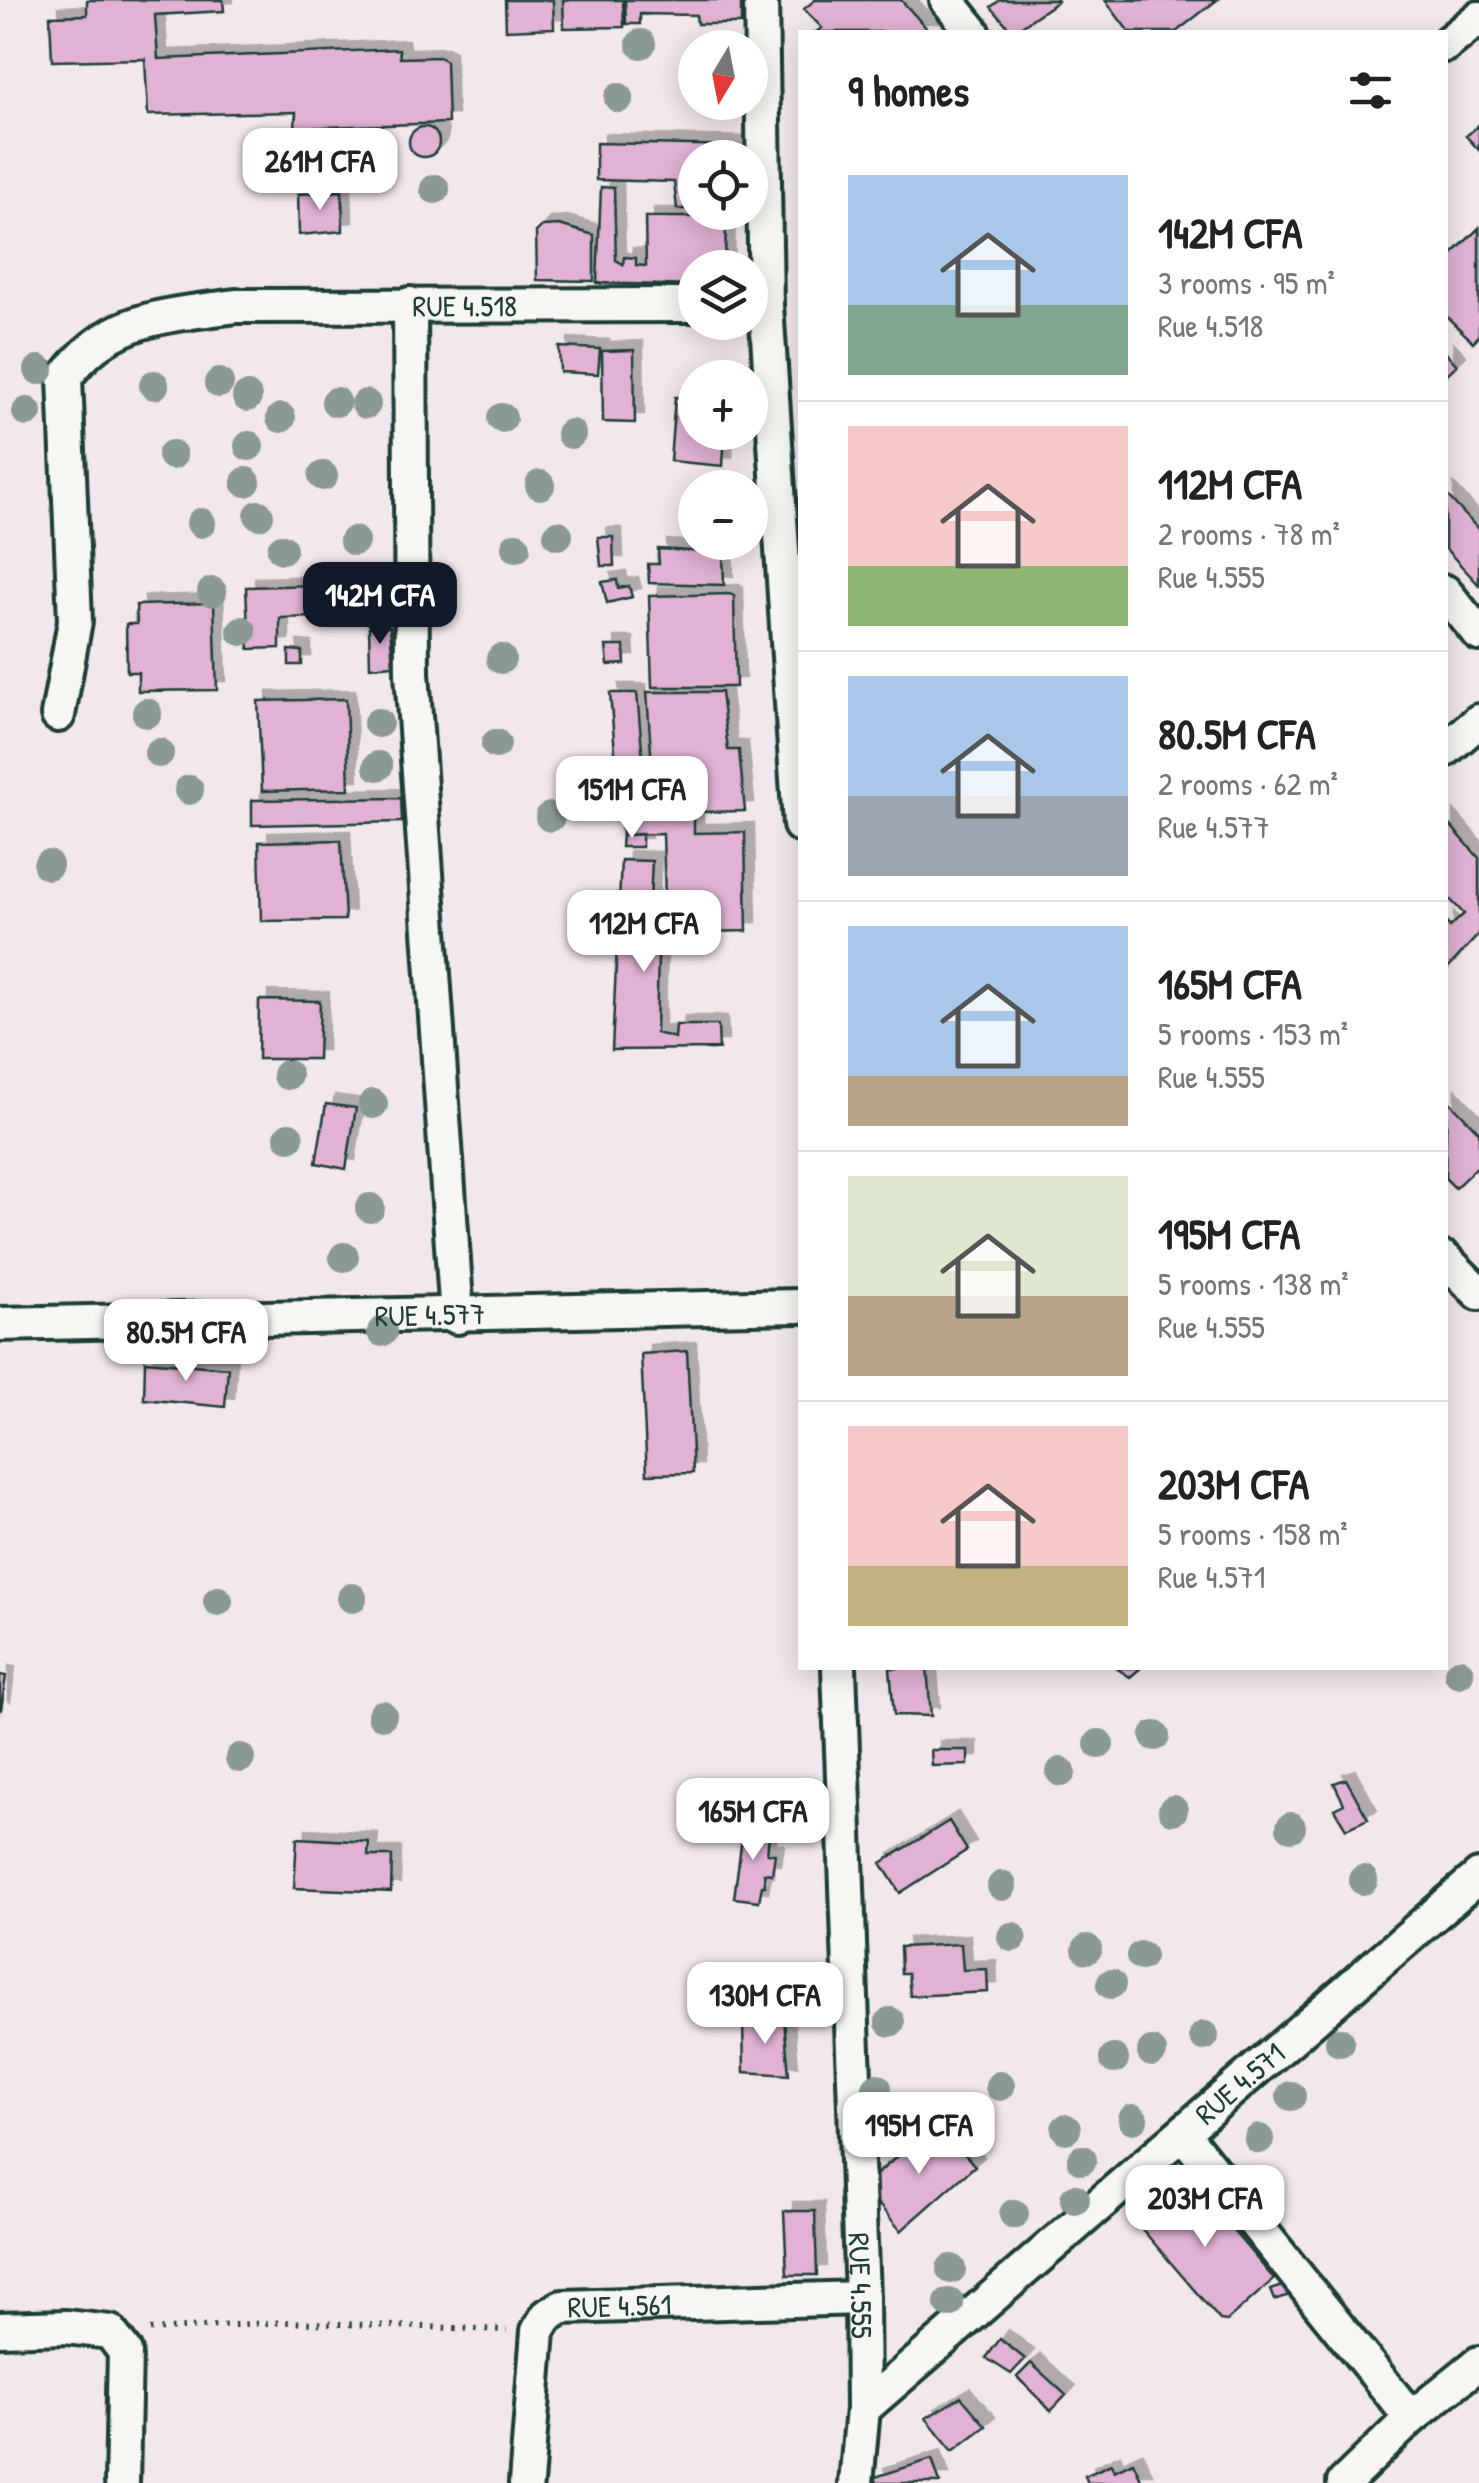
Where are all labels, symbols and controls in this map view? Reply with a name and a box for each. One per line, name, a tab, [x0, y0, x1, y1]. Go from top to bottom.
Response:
north arrow	[678, 30, 768, 120]
map controls	[678, 30, 768, 560]
text: 9 homes	[848, 62, 969, 119]
icon: filters	[1343, 63, 1398, 118]
pin: 261M CFA	[217, 128, 423, 213]
text: 261M CFA	[265, 139, 375, 182]
button: locate	[678, 140, 768, 230]
text: 142M CFA	[1158, 204, 1303, 261]
icon: home	[928, 215, 1048, 335]
button: layers	[678, 250, 768, 340]
text: 3 rooms · 95 m²	[1158, 261, 1335, 304]
street label: RUE 4.518	[412, 285, 517, 326]
text: Rue 4.518	[1158, 304, 1263, 347]
button: +	[678, 360, 768, 450]
text: 112M CFA	[1158, 455, 1302, 512]
icon: home	[928, 466, 1048, 586]
button: −	[678, 470, 768, 560]
text: 2 rooms · 78 m²	[1158, 512, 1340, 555]
text: Rue 4.555	[1158, 555, 1265, 598]
pin: 142M CFA	[277, 562, 483, 647]
text: 142M CFA	[325, 573, 435, 616]
text: 80.5M CFA	[1158, 705, 1316, 762]
icon: home	[928, 716, 1048, 836]
pin: 151M CFA	[529, 756, 735, 841]
text: 2 rooms · 62 m²	[1158, 762, 1338, 805]
text: 151M CFA	[578, 767, 686, 810]
text: Rue 4.577	[1158, 805, 1270, 848]
pin: 112M CFA	[541, 890, 747, 975]
text: 112M CFA	[589, 901, 699, 944]
text: 165M CFA	[1158, 955, 1302, 1012]
icon: home	[928, 966, 1048, 1086]
text: 5 rooms · 153 m²	[1158, 1012, 1348, 1055]
text: Rue 4.555	[1158, 1055, 1265, 1098]
text: 195M CFA	[1158, 1205, 1300, 1262]
icon: home	[928, 1216, 1048, 1336]
text: 5 rooms · 138 m²	[1158, 1262, 1349, 1305]
street label: RUE 4.577	[374, 1293, 486, 1336]
pin: 80.5M CFA	[72, 1299, 300, 1384]
text: Rue 4.555	[1158, 1305, 1265, 1348]
text: 80.5M CFA	[126, 1310, 246, 1353]
text: 203M CFA	[1158, 1455, 1309, 1512]
icon: home	[928, 1466, 1048, 1586]
text: 5 rooms · 158 m²	[1158, 1512, 1348, 1555]
text: Rue 4.571	[1158, 1555, 1265, 1598]
pin: 165M CFA	[650, 1778, 856, 1863]
text: 165M CFA	[698, 1789, 808, 1832]
pin: 130M CFA	[662, 1962, 868, 2047]
text: 130M CFA	[709, 1973, 821, 2016]
street label: RUE 4.571	[1186, 2033, 1293, 2133]
pin: 195M CFA	[816, 2092, 1022, 2177]
text: 195M CFA	[865, 2103, 973, 2146]
pin: 203M CFA	[1102, 2165, 1308, 2250]
text: 203M CFA	[1147, 2176, 1263, 2219]
street label: RUE 4.555	[840, 2232, 882, 2339]
street label: RUE 4.561	[567, 2284, 672, 2327]

